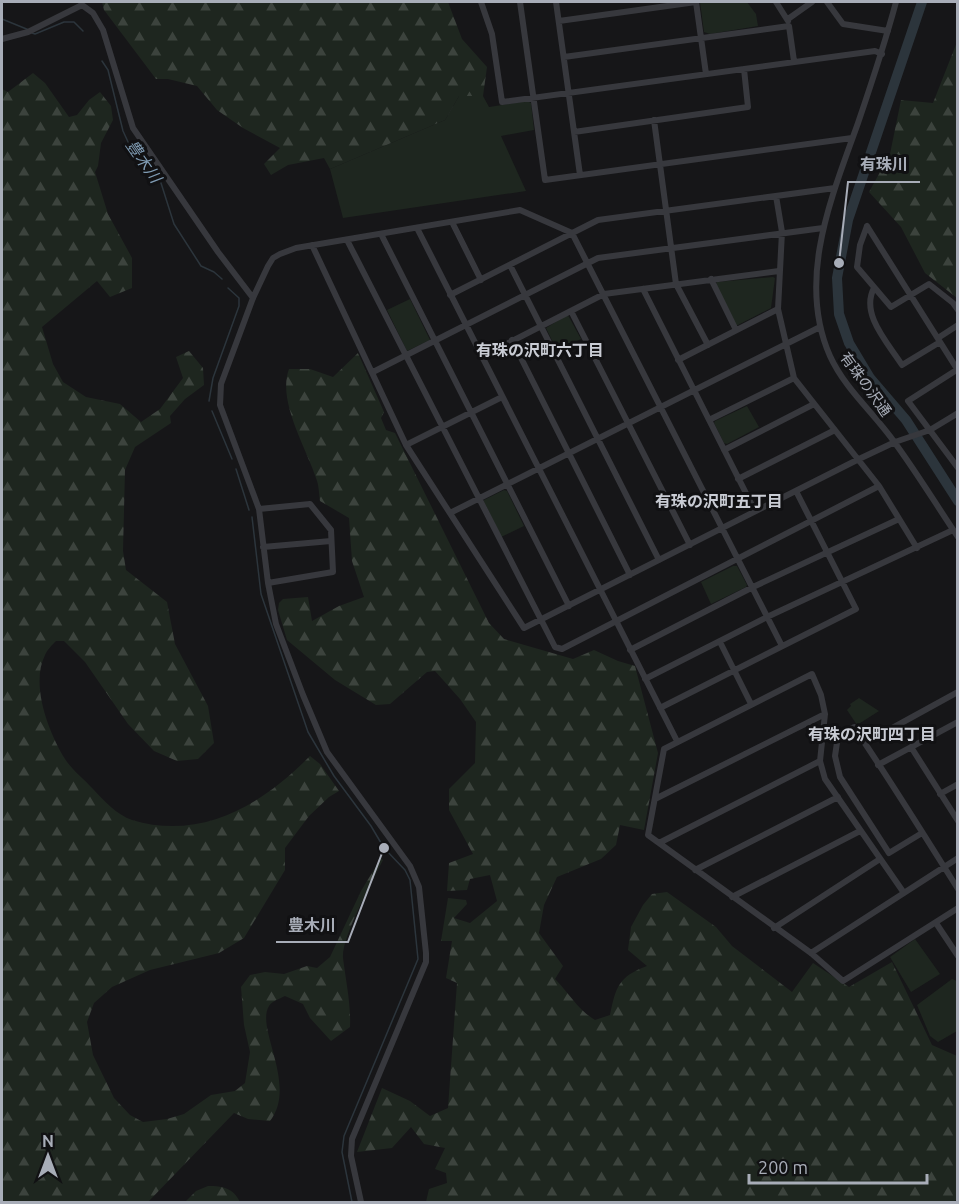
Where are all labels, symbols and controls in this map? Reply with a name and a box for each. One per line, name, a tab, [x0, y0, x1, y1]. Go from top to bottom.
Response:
water label: 豊木川	[123, 136, 166, 187]
callout: 有珠川	[848, 148, 920, 182]
text: 有珠川	[860, 155, 908, 173]
district label: 有珠の沢町六丁目	[476, 341, 604, 359]
street label: 有珠の沢通	[837, 349, 895, 419]
district label: 有珠の沢町五丁目	[655, 492, 783, 510]
district label: 有珠の沢町四丁目	[808, 725, 936, 743]
callout: 豊木川	[276, 908, 348, 942]
text: 豊木川	[288, 916, 336, 934]
north arrow	[18, 1126, 78, 1186]
text: N	[42, 1132, 54, 1150]
scale bar	[749, 1147, 928, 1185]
text: 200 m	[758, 1157, 808, 1177]

